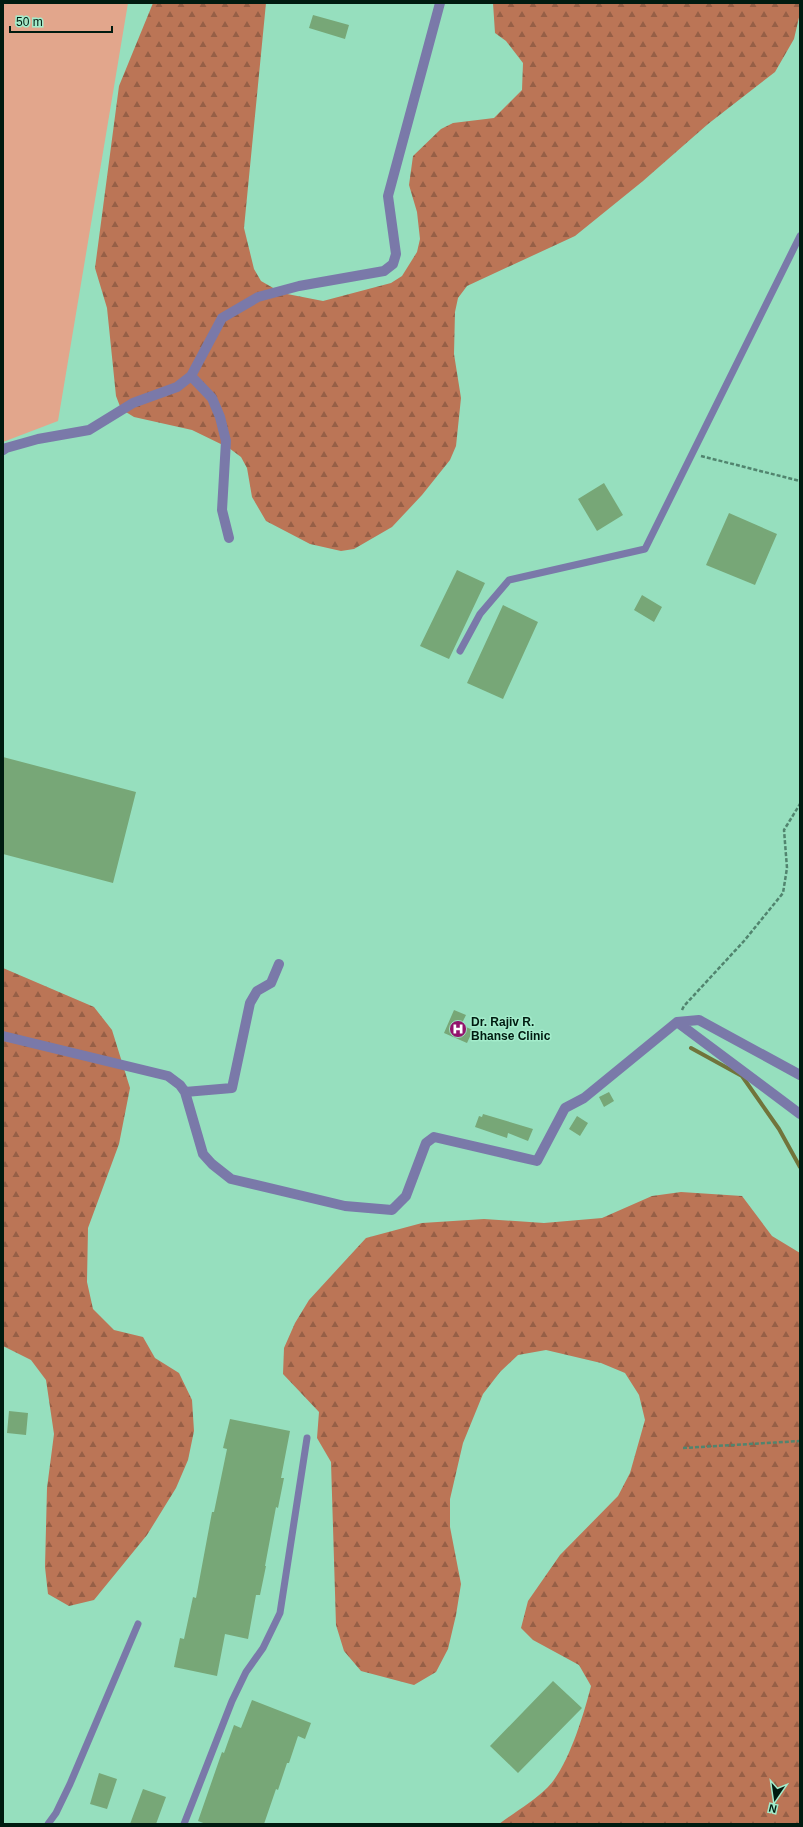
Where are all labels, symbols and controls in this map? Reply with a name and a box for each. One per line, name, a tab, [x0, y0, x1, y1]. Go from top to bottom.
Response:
scale bar	[10, 8, 112, 34]
text: 50 m	[16, 15, 43, 29]
place label: Dr. Rajiv R. Bhanse Clinic	[471, 1015, 551, 1043]
hospital icon: Dr. Rajiv R. Bhanse Clinic	[448, 1019, 468, 1039]
north arrow	[755, 1779, 795, 1819]
text: N	[767, 1802, 778, 1815]

